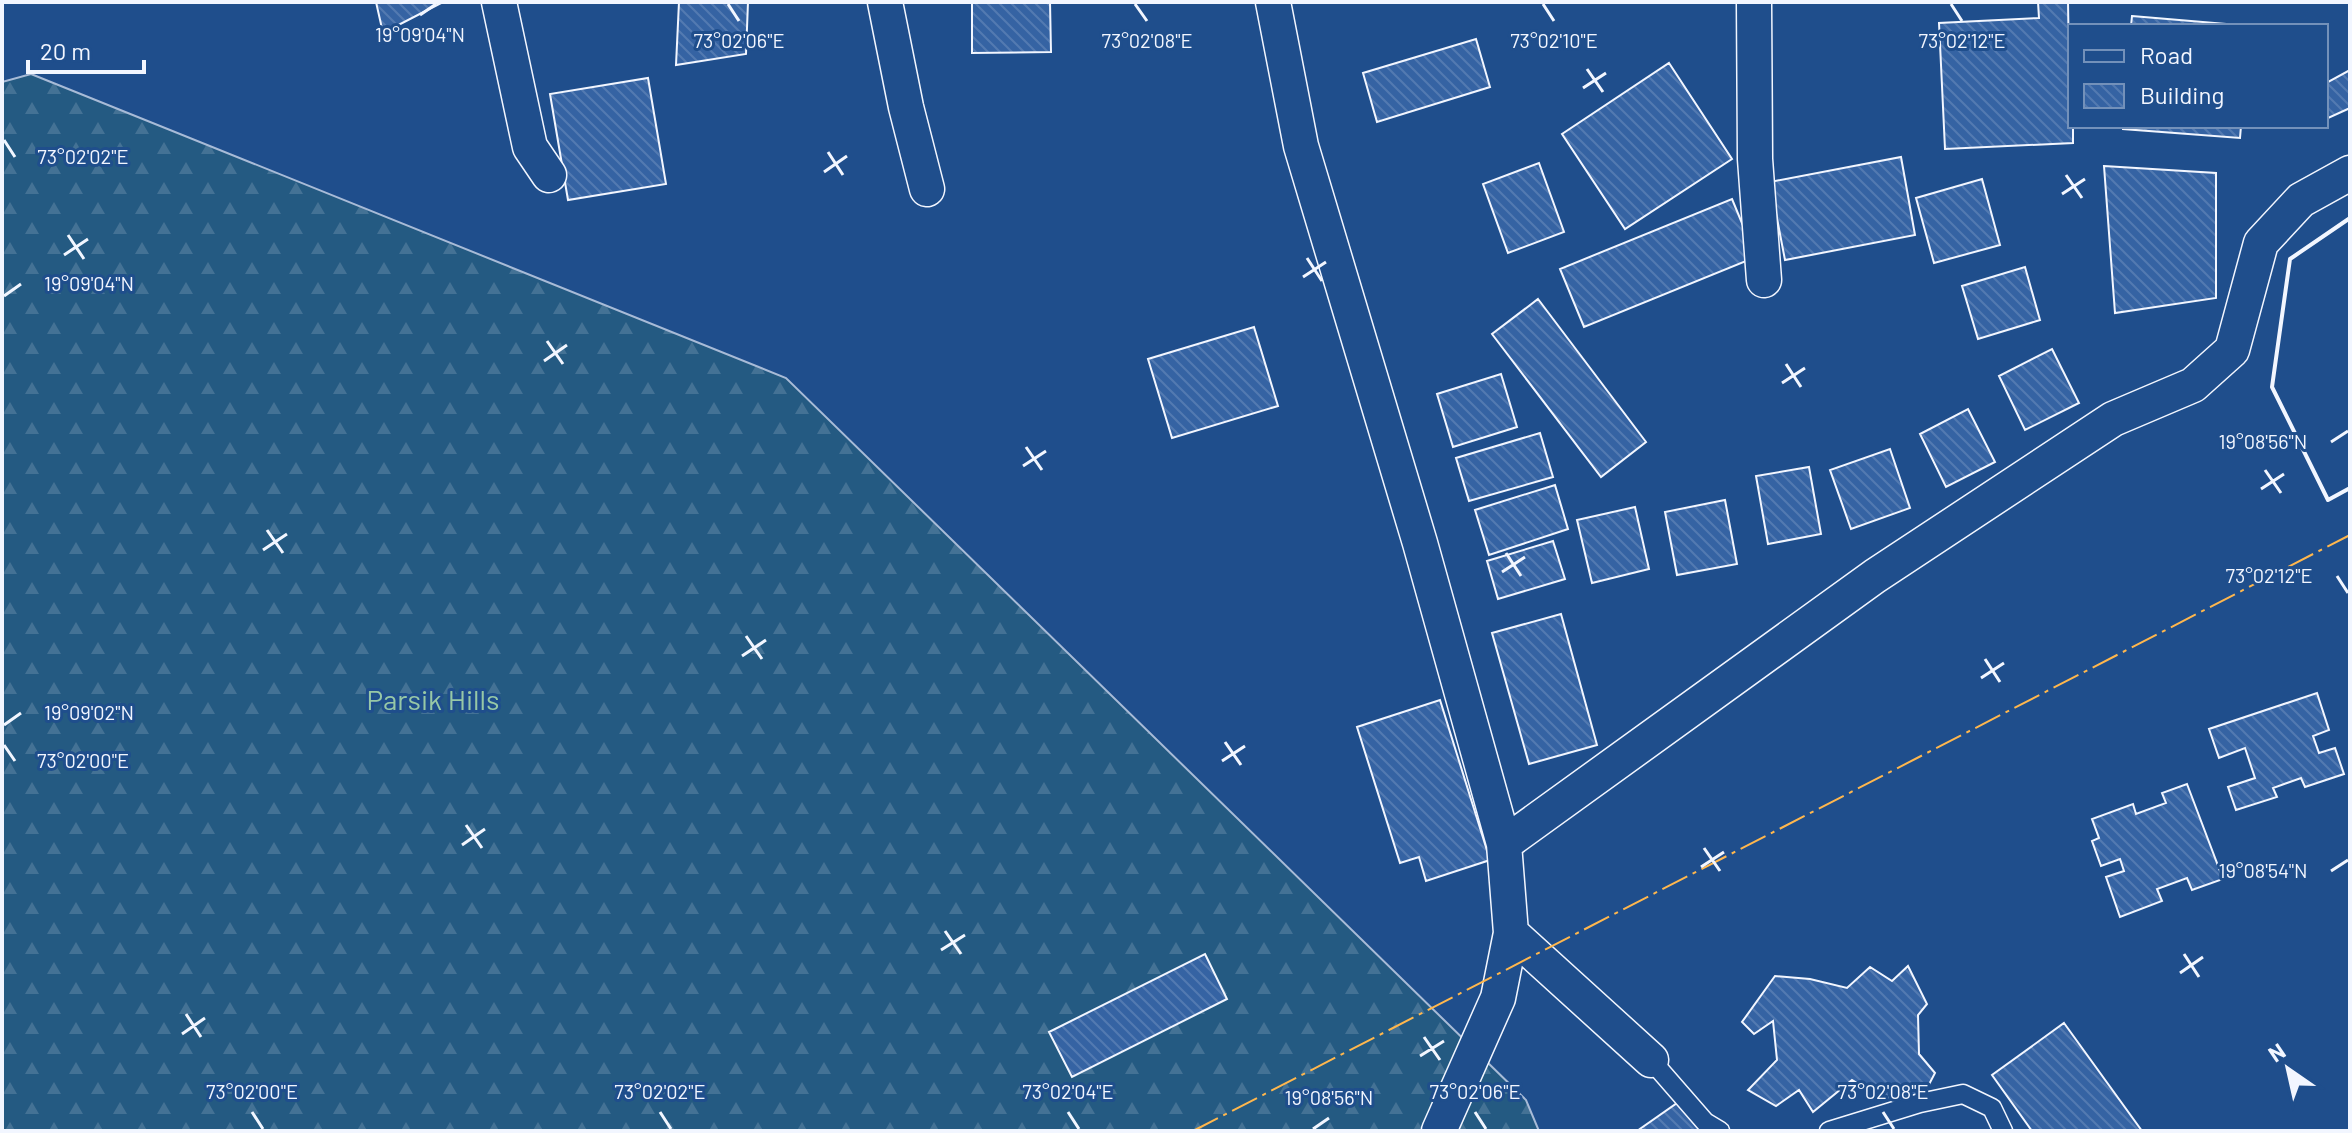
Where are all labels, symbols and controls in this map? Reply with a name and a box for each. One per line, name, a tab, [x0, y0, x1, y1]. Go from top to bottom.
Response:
text: 19°09'04"N	[375, 22, 465, 46]
scale bar	[28, 24, 144, 74]
legend	[2068, 24, 2328, 128]
text: 73°02'06"E	[694, 28, 785, 52]
text: 73°02'08"E	[1101, 28, 1193, 52]
text: 73°02'10"E	[1510, 28, 1598, 52]
text: 73°02'12"E	[1918, 28, 2006, 52]
text: 20 m	[40, 36, 91, 65]
text: Road	[2140, 40, 2193, 69]
text: Building	[2140, 80, 2224, 109]
text: 73°02'02"E	[37, 144, 129, 168]
text: 19°09'04"N	[44, 271, 134, 295]
text: 19°08'56"N	[2219, 429, 2307, 453]
text: 73°02'12"E	[2225, 563, 2313, 587]
park label: Parsik Hills	[367, 682, 499, 716]
text: 19°09'02"N	[44, 700, 134, 724]
text: 73°02'00"E	[37, 748, 129, 772]
text: 19°08'54"N	[2218, 858, 2308, 882]
north arrow	[2248, 1029, 2328, 1109]
text: N	[2263, 1037, 2290, 1066]
text: 73°02'00"E	[206, 1079, 298, 1103]
text: 73°02'02"E	[614, 1079, 706, 1103]
text: 73°02'04"E	[1022, 1079, 1114, 1103]
text: 73°02'06"E	[1430, 1079, 1521, 1103]
text: 73°02'08"E	[1837, 1079, 1929, 1103]
text: 19°08'56"N	[1285, 1085, 1373, 1109]

